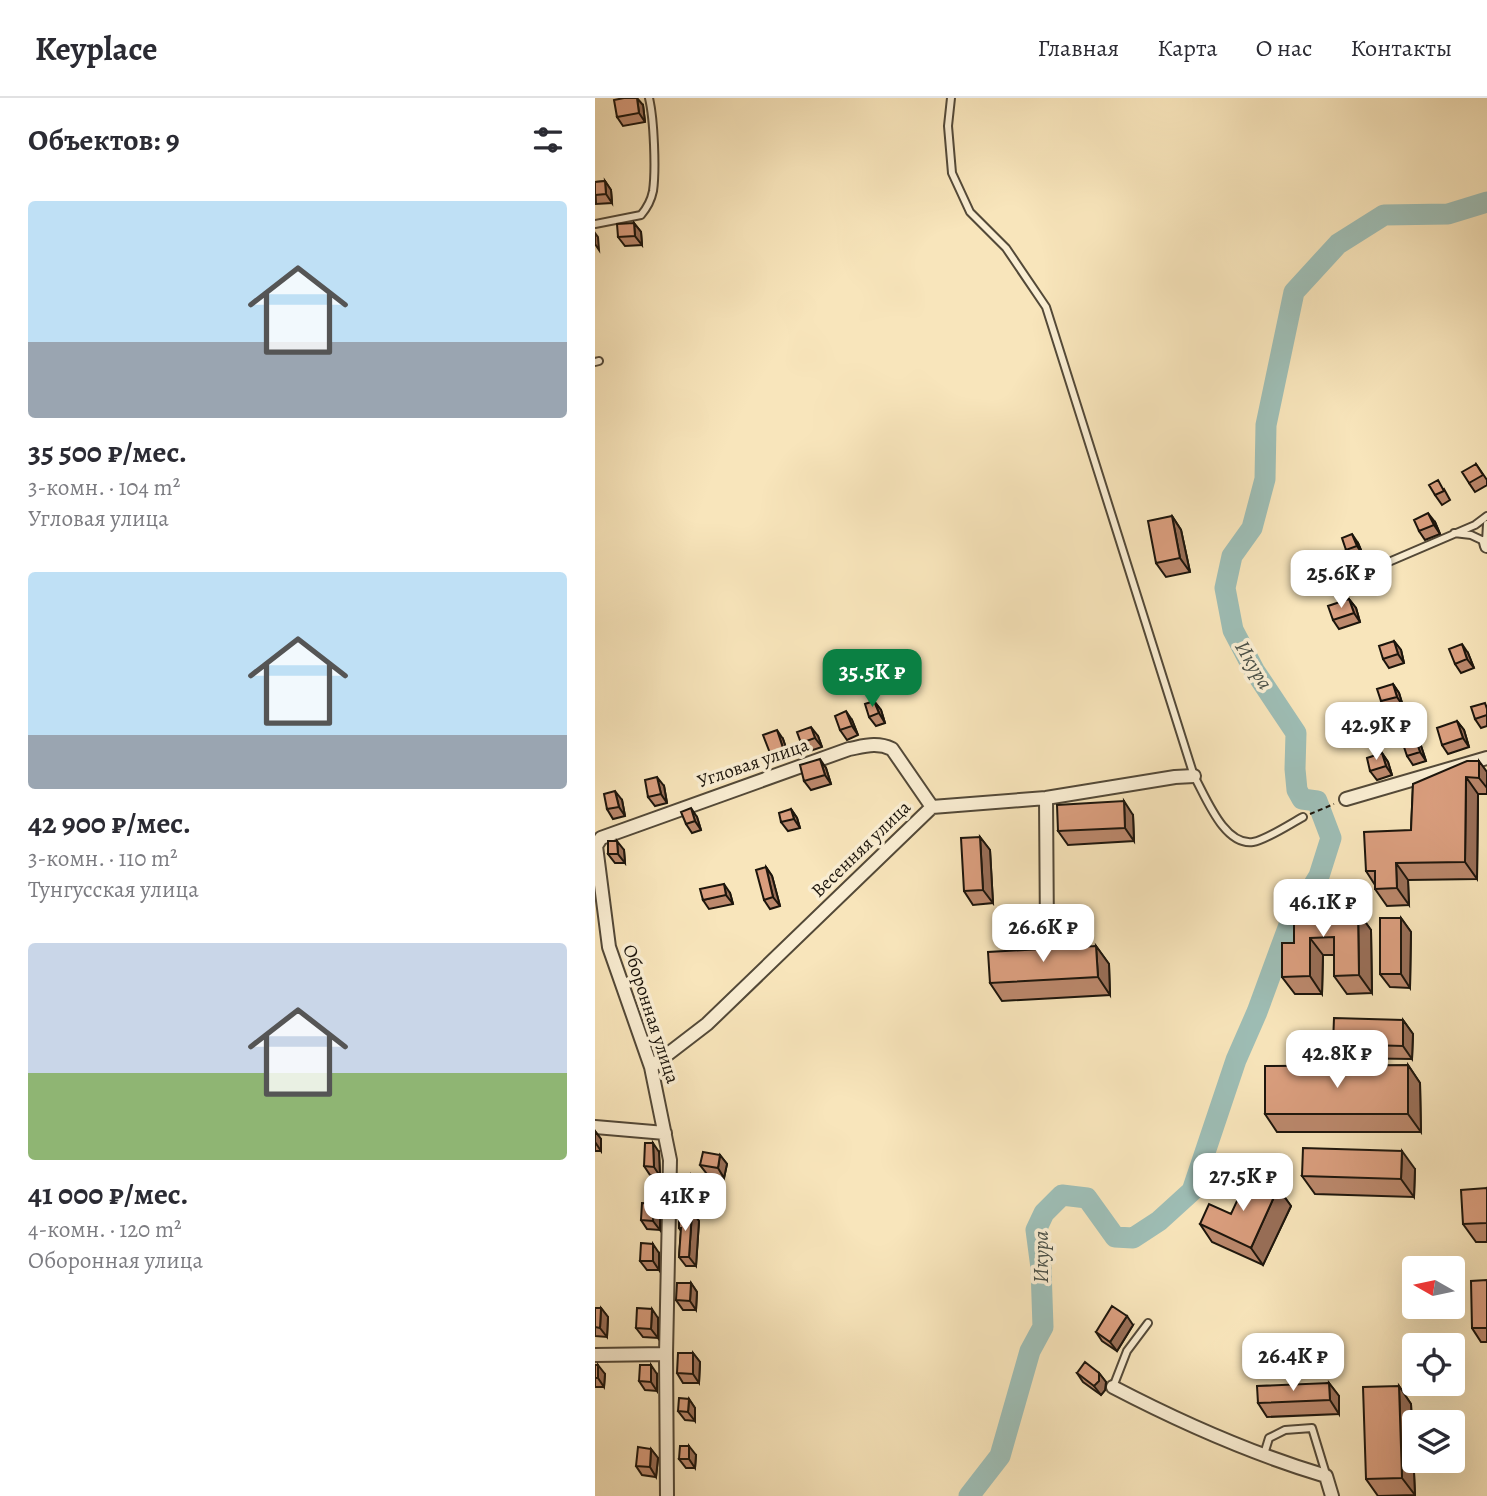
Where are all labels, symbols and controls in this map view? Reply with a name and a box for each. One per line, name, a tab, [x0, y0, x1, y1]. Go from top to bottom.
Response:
text: Keyplace	[35, 26, 157, 71]
text: Главная	[1038, 32, 1119, 64]
text: Карта	[1157, 32, 1218, 64]
text: О нас	[1256, 32, 1312, 64]
text: Контакты	[1350, 32, 1452, 64]
text: Объектов: 9	[28, 120, 180, 160]
icon: filters	[529, 121, 567, 159]
icon: home	[235, 247, 361, 373]
text: 35 500 ₽/мес.	[28, 432, 187, 472]
text: 3-комн. · 104 m²	[28, 472, 180, 503]
text: Угловая улица	[28, 503, 169, 534]
pin: 25.6K ₽	[1276, 550, 1406, 610]
text: 25.6K ₽	[1307, 557, 1375, 588]
icon: home	[235, 618, 361, 744]
water label: Икура	[1228, 635, 1280, 695]
pin: 35.5K ₽	[807, 650, 937, 709]
text: 35.5K ₽	[839, 656, 905, 687]
pin: 42.9K ₽	[1311, 702, 1441, 762]
text: 42.9K ₽	[1341, 709, 1411, 740]
street label: Угловая улица	[694, 732, 813, 794]
street label: Весенняя улица	[806, 795, 917, 903]
text: 42 900 ₽/мес.	[28, 803, 191, 843]
text: 3-комн. · 110 m²	[28, 843, 178, 874]
text: Тунгусская улица	[28, 874, 199, 905]
pin: 46.1K ₽	[1258, 880, 1388, 939]
text: 46.1K ₽	[1290, 886, 1356, 917]
pin: 26.6K ₽	[978, 904, 1108, 964]
text: 26.6K ₽	[1008, 911, 1078, 942]
street label: Оборонная улица	[616, 941, 686, 1087]
icon: home	[235, 989, 361, 1115]
pin: 42.8K ₽	[1272, 1030, 1402, 1090]
text: 42.8K ₽	[1302, 1037, 1372, 1068]
pin: 27.5K ₽	[1178, 1154, 1308, 1213]
text: 27.5K ₽	[1209, 1160, 1277, 1191]
text: 41 000 ₽/мес.	[28, 1174, 188, 1214]
pin: 41K ₽	[636, 1174, 734, 1233]
text: 41K ₽	[660, 1180, 710, 1211]
text: 4-комн. · 120 m²	[28, 1214, 182, 1245]
water label: Икура	[1027, 1230, 1055, 1283]
text: Оборонная улица	[28, 1245, 203, 1276]
north arrow	[1402, 1256, 1465, 1320]
map controls	[1402, 1256, 1465, 1473]
button: locate	[1402, 1333, 1465, 1396]
pin: 26.4K ₽	[1228, 1334, 1358, 1393]
text: 26.4K ₽	[1258, 1340, 1328, 1371]
button: layers	[1402, 1410, 1465, 1473]

